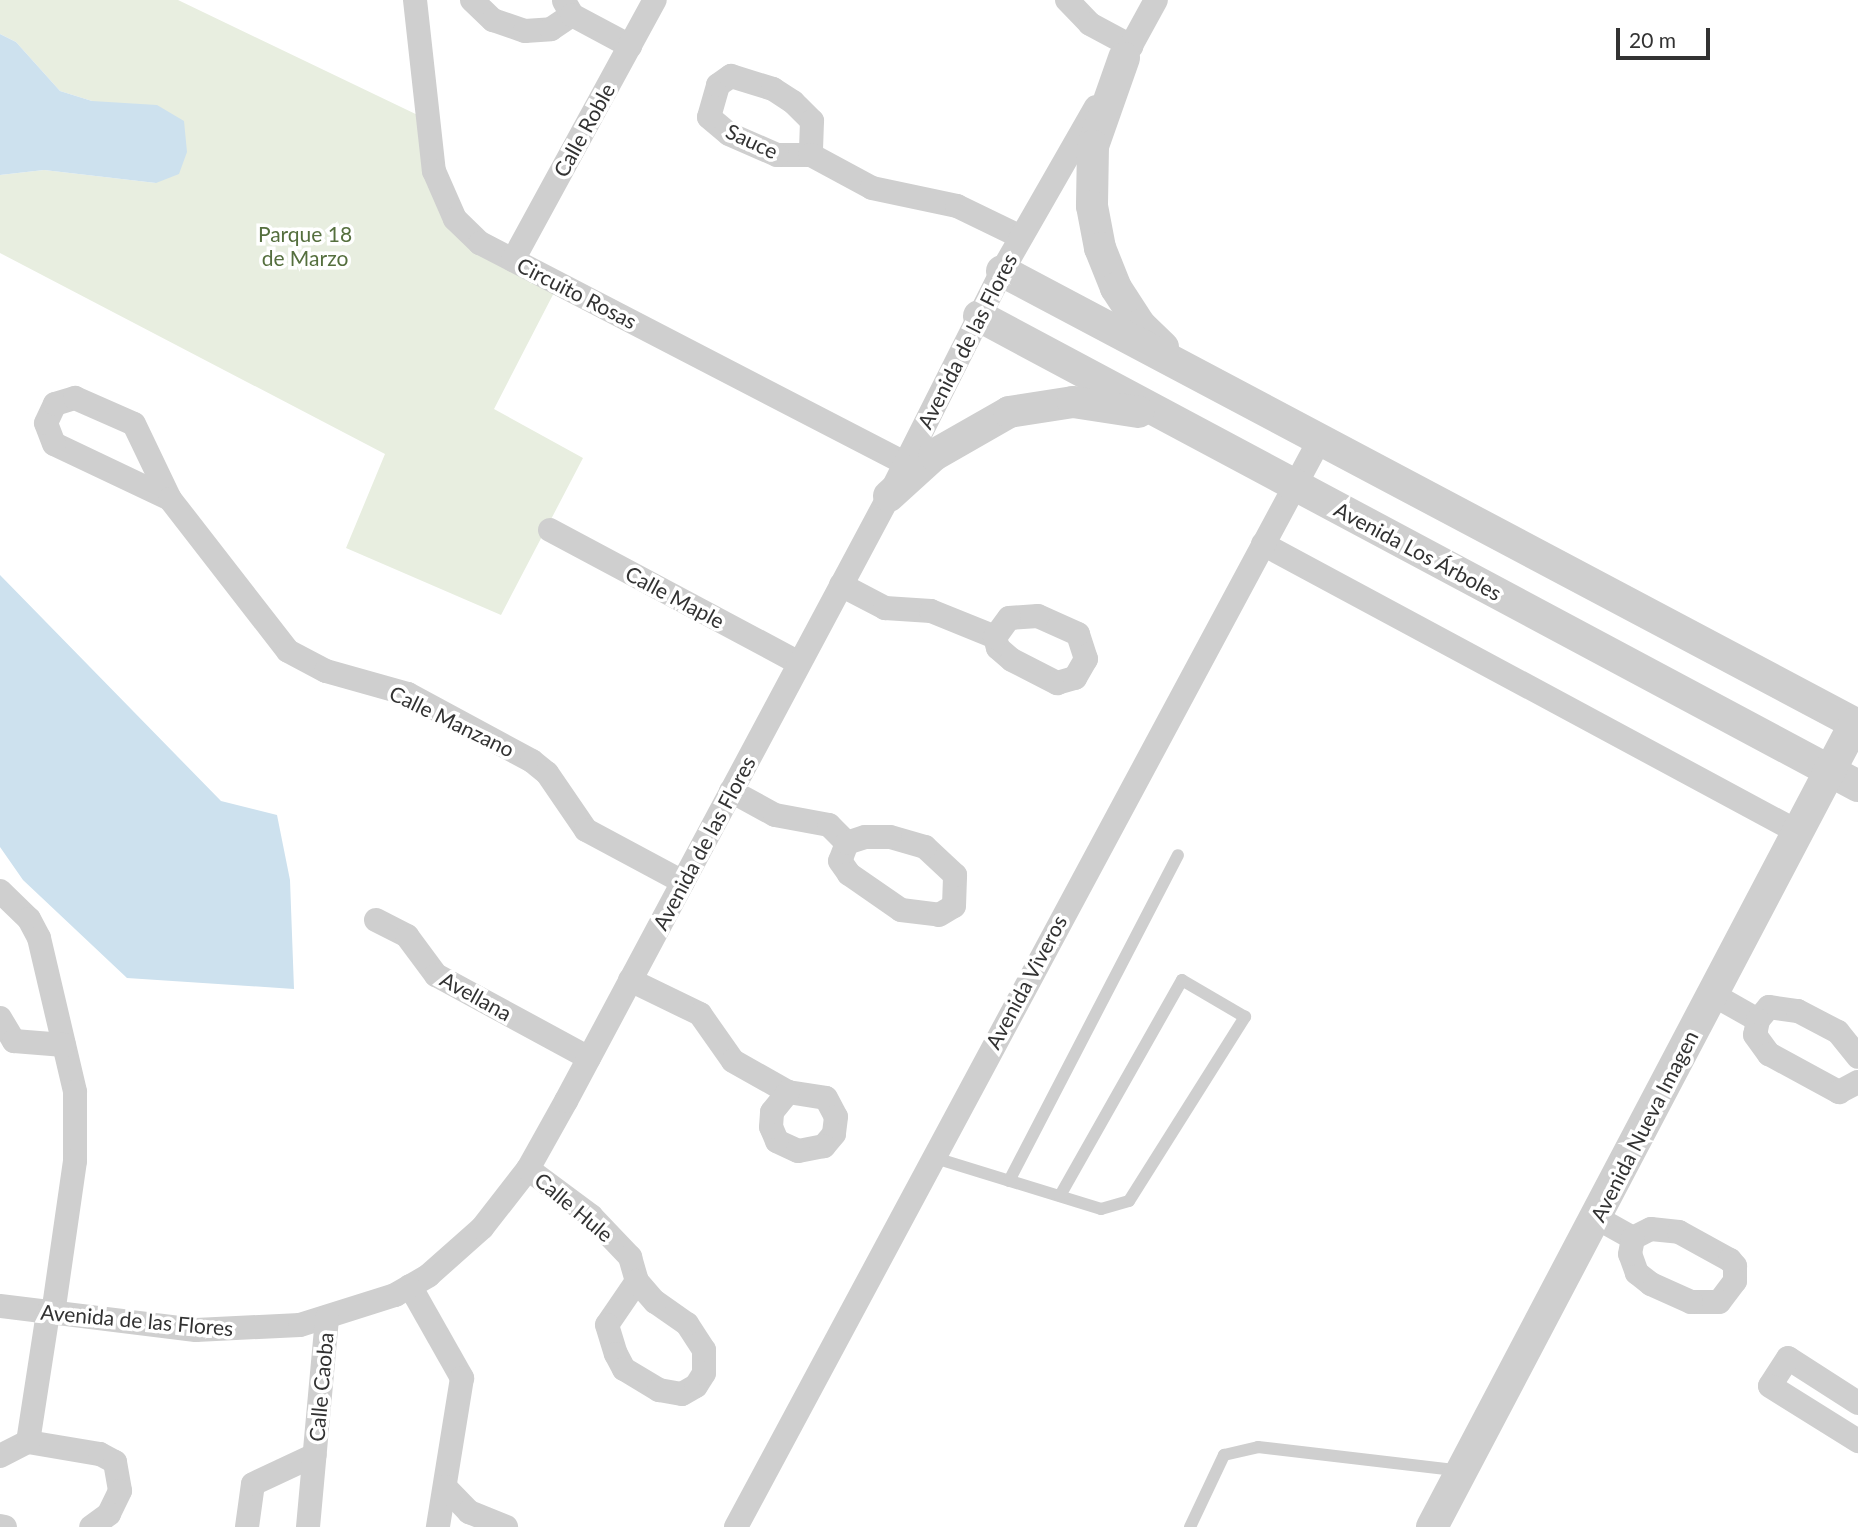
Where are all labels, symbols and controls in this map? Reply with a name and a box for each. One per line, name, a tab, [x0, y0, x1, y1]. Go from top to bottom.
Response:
scale bar	[1620, 14, 1714, 58]
text: 20 m	[1629, 27, 1676, 52]
street label: Calle Roble	[548, 79, 620, 181]
street label: Sauce	[722, 118, 782, 164]
park label: Parque 18 de Marzo	[258, 221, 352, 271]
street label: Avenida de las Flores	[912, 249, 1022, 433]
street label: Circuito Rosas	[513, 252, 641, 334]
street label: Avenida Los Árboles	[1330, 496, 1506, 606]
street label: Calle Maple	[621, 560, 729, 634]
street label: Calle Manzano	[385, 680, 519, 762]
street label: Avenida de las Flores	[647, 752, 761, 934]
street label: Avenida Viveros	[980, 911, 1072, 1053]
street label: Avellana	[436, 966, 516, 1026]
street label: Avenida Nueva Imagen	[1585, 1026, 1703, 1226]
street label: Calle Hule	[530, 1167, 618, 1247]
street label: Avenida de las Flores	[40, 1299, 234, 1341]
street label: Calle Caoba	[304, 1331, 338, 1443]

